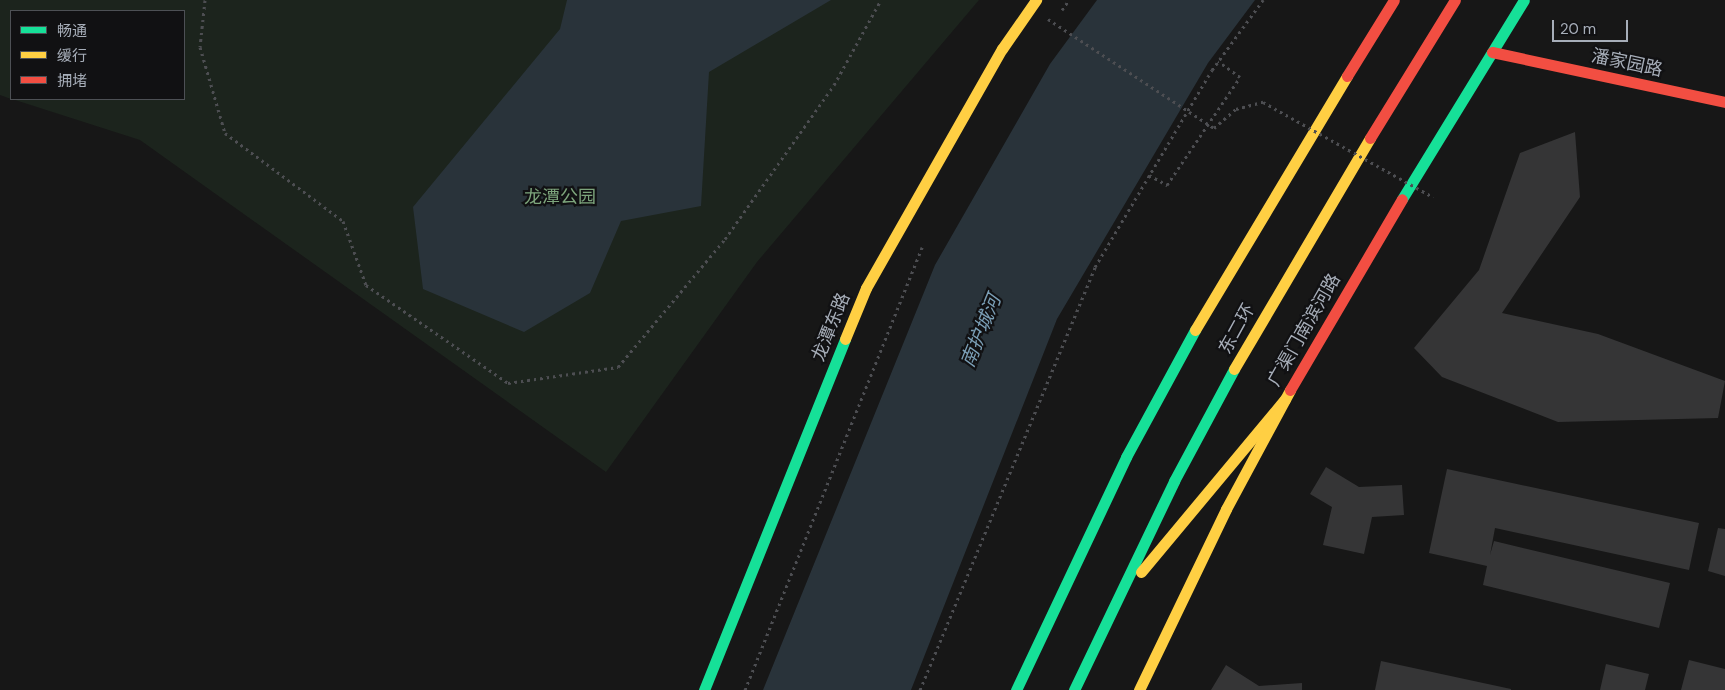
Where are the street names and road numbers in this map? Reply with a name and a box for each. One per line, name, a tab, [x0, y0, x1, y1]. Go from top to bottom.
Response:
street label: 潘家园路	[1590, 45, 1664, 81]
street label: 广渠门南滨河路	[1263, 270, 1345, 390]
street label: 龙潭东路	[808, 290, 854, 364]
street label: 东二环	[1214, 300, 1260, 358]

